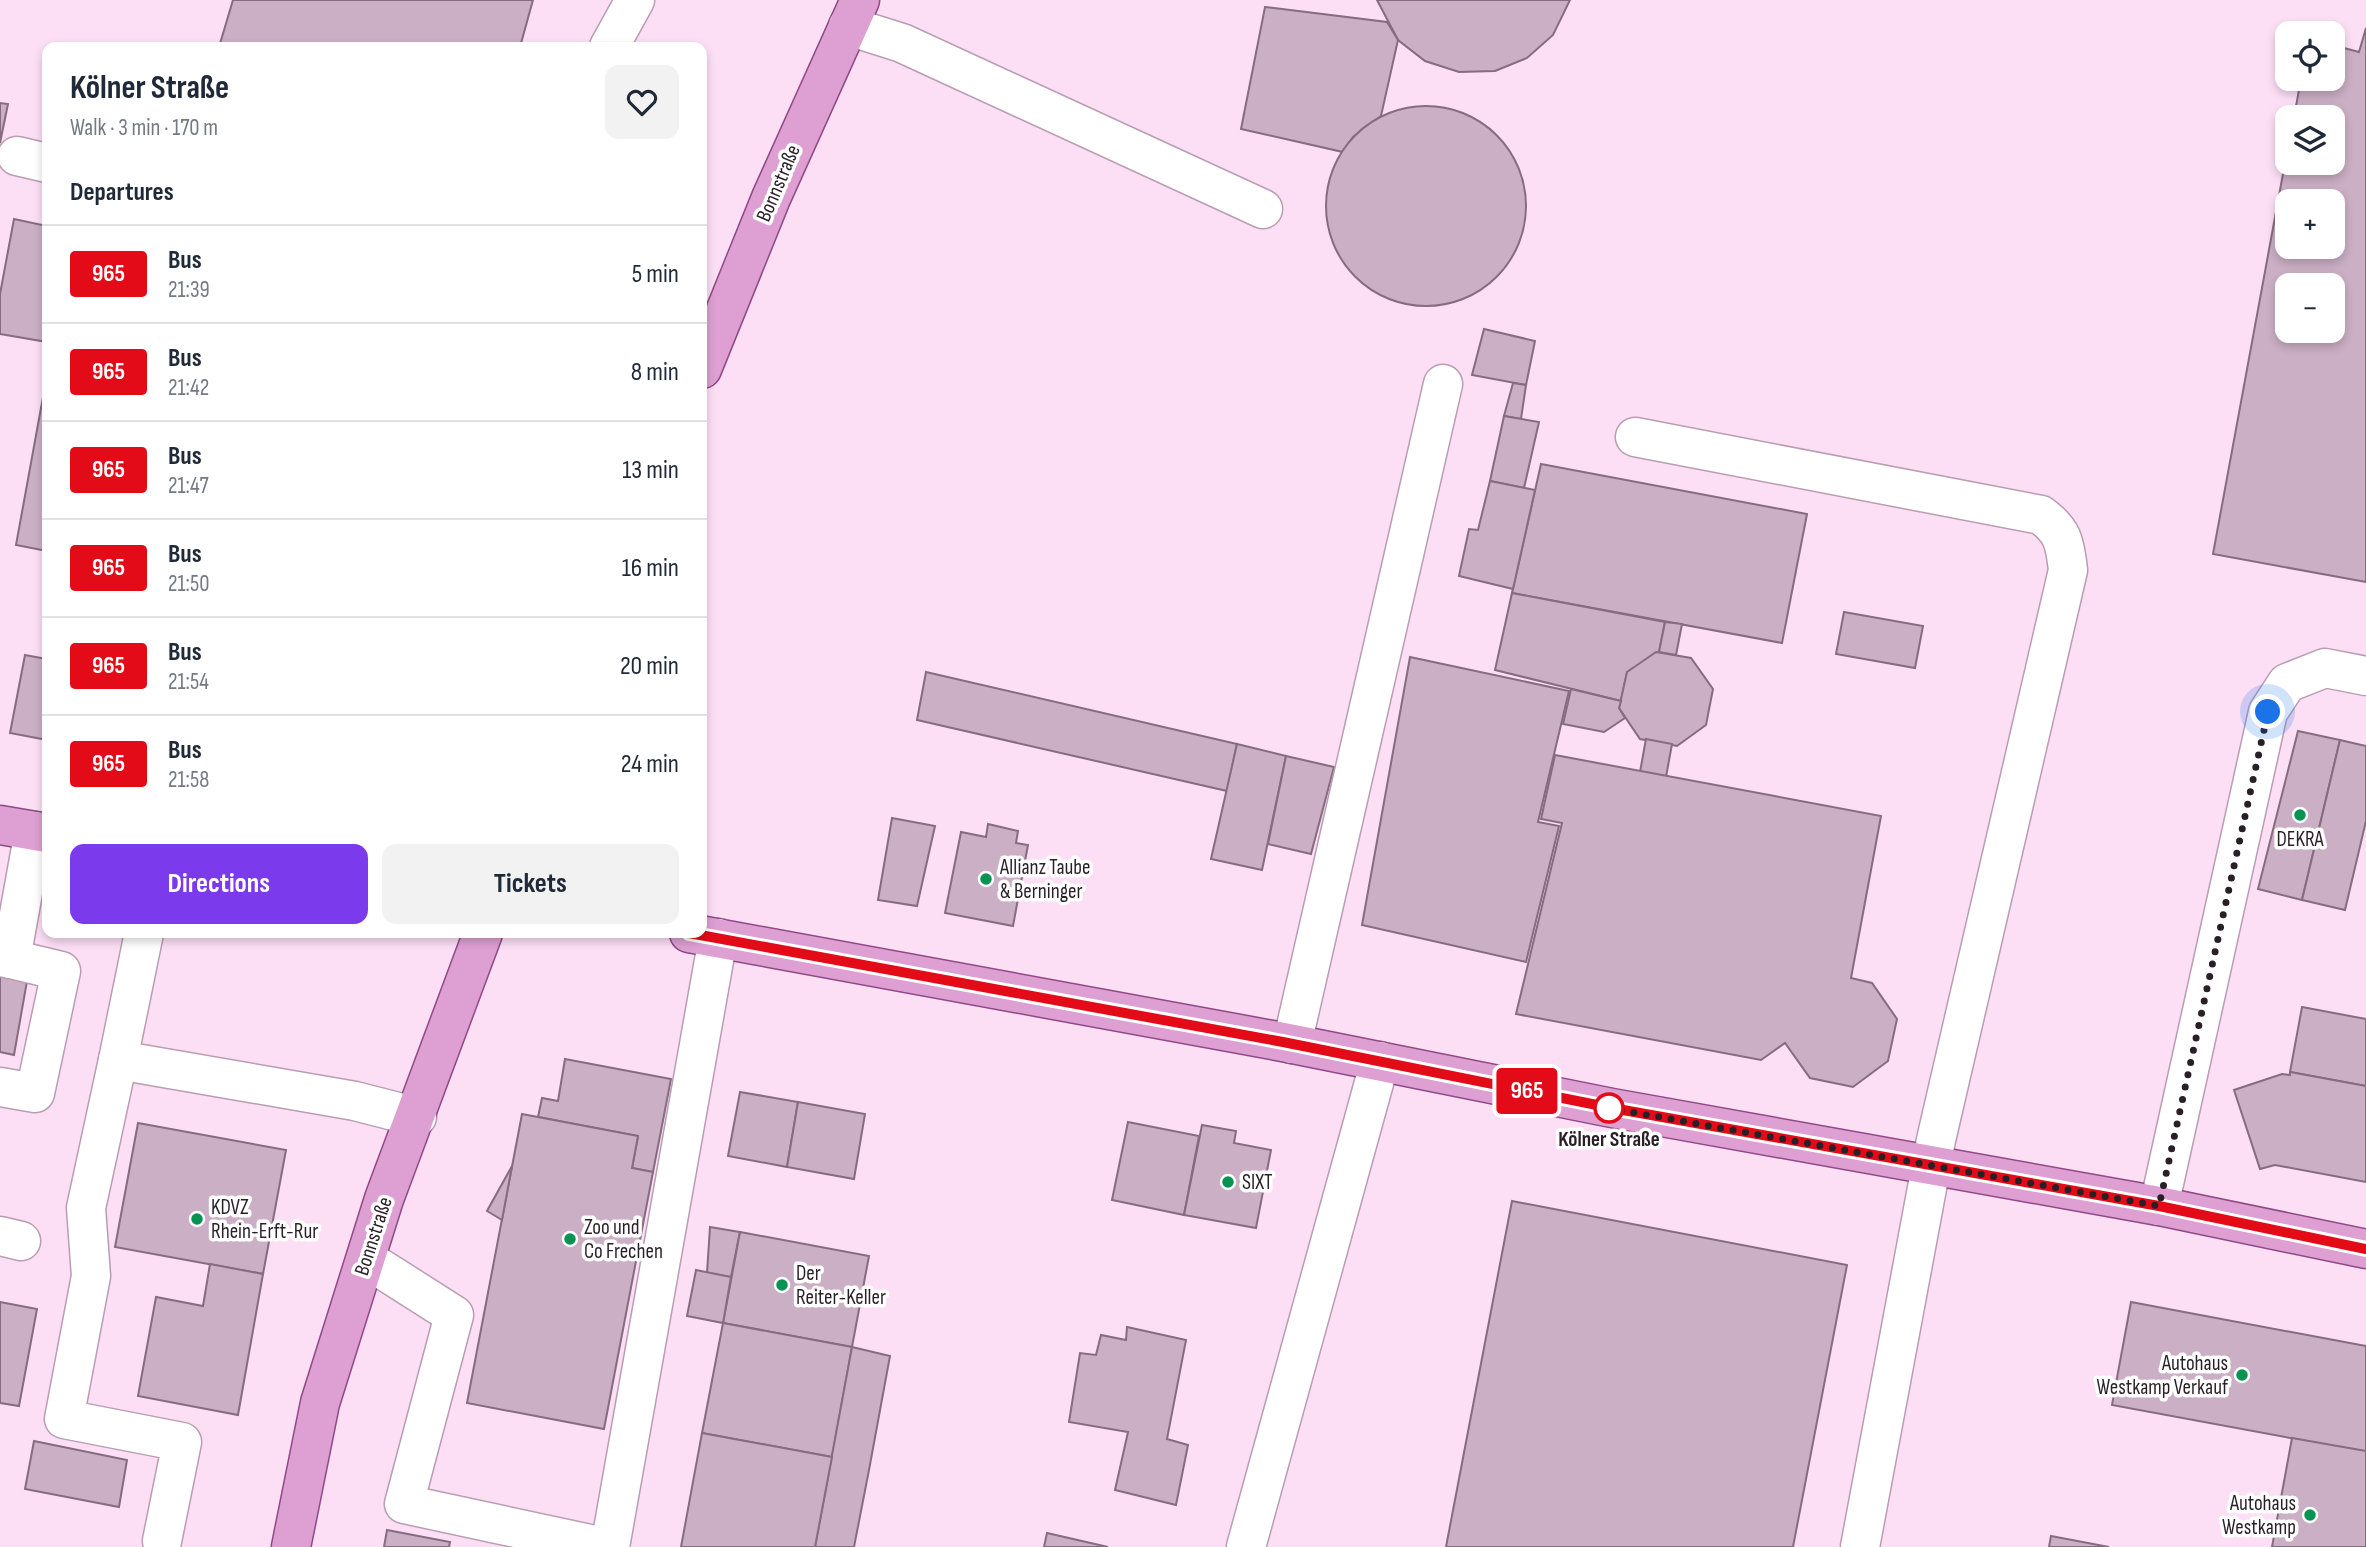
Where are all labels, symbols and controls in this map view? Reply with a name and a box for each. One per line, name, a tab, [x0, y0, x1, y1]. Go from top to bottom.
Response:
map controls	[2275, 21, 2345, 343]
button: locate	[2275, 21, 2345, 91]
button: heart	[605, 65, 679, 139]
text: Kölner Straße	[70, 68, 229, 108]
button: layers	[2275, 105, 2345, 175]
text: Walk · 3 min · 170 m	[70, 114, 218, 142]
street label: Bonnstraße	[751, 141, 806, 225]
text: Departures	[70, 177, 174, 208]
button: +	[2275, 189, 2345, 259]
text: Bus	[168, 245, 202, 276]
text: 965	[92, 259, 125, 288]
text: 5 min	[632, 259, 679, 290]
button: −	[2275, 273, 2345, 343]
text: 21:39	[168, 276, 210, 304]
text: Bus	[168, 343, 202, 374]
text: 965	[92, 357, 125, 386]
text: 8 min	[631, 357, 679, 388]
text: 21:42	[168, 374, 209, 402]
text: Bus	[168, 441, 202, 472]
text: 965	[92, 455, 125, 484]
text: 13 min	[622, 455, 679, 486]
text: 21:47	[168, 472, 209, 500]
text: Bus	[168, 539, 202, 570]
text: 965	[92, 553, 125, 582]
text: 16 min	[622, 553, 679, 584]
text: 21:50	[168, 570, 209, 598]
text: Bus	[168, 637, 202, 668]
text: 965	[92, 651, 125, 680]
text: 20 min	[620, 651, 679, 682]
text: 21:54	[168, 668, 209, 696]
your location	[2250, 694, 2285, 729]
text: Bus	[168, 735, 202, 766]
text: 965	[92, 749, 125, 778]
text: 24 min	[621, 749, 679, 780]
text: 21:58	[168, 766, 209, 794]
marker: DEKRA	[2292, 807, 2308, 823]
place label: DEKRA	[2277, 827, 2324, 852]
button: Directions	[70, 844, 368, 924]
button: Tickets	[382, 844, 679, 924]
place label: Allianz Taube & Berninger	[999, 855, 1091, 904]
marker: Allianz Taube & Berninger	[978, 871, 994, 887]
line badge: 965	[1487, 1068, 1567, 1114]
text: 965	[1510, 1076, 1544, 1105]
marker: Kölner Straße	[1594, 1093, 1624, 1123]
place label: Kölner Straße	[1558, 1127, 1660, 1152]
place label: SIXT	[1242, 1170, 1273, 1195]
marker: SIXT	[1220, 1174, 1236, 1190]
street label: Bonnstraße	[349, 1194, 398, 1279]
place label: KDVZ Rhein-Erft-Rur	[211, 1195, 318, 1244]
marker: KDVZ Rhein-Erft-Rur	[189, 1211, 205, 1227]
place label: Zoo und Co Frechen	[584, 1215, 663, 1264]
marker: Zoo und Co Frechen	[562, 1231, 578, 1247]
place label: Der Reiter-Keller	[796, 1261, 886, 1310]
marker: Der Reiter-Keller	[774, 1277, 790, 1293]
place label: Autohaus Westkamp Verkauf	[2096, 1351, 2229, 1400]
marker: Autohaus Westkamp Verkauf	[2234, 1367, 2250, 1383]
place label: Autohaus Westkamp	[2222, 1491, 2296, 1540]
marker: Autohaus Westkamp	[2302, 1507, 2318, 1523]

